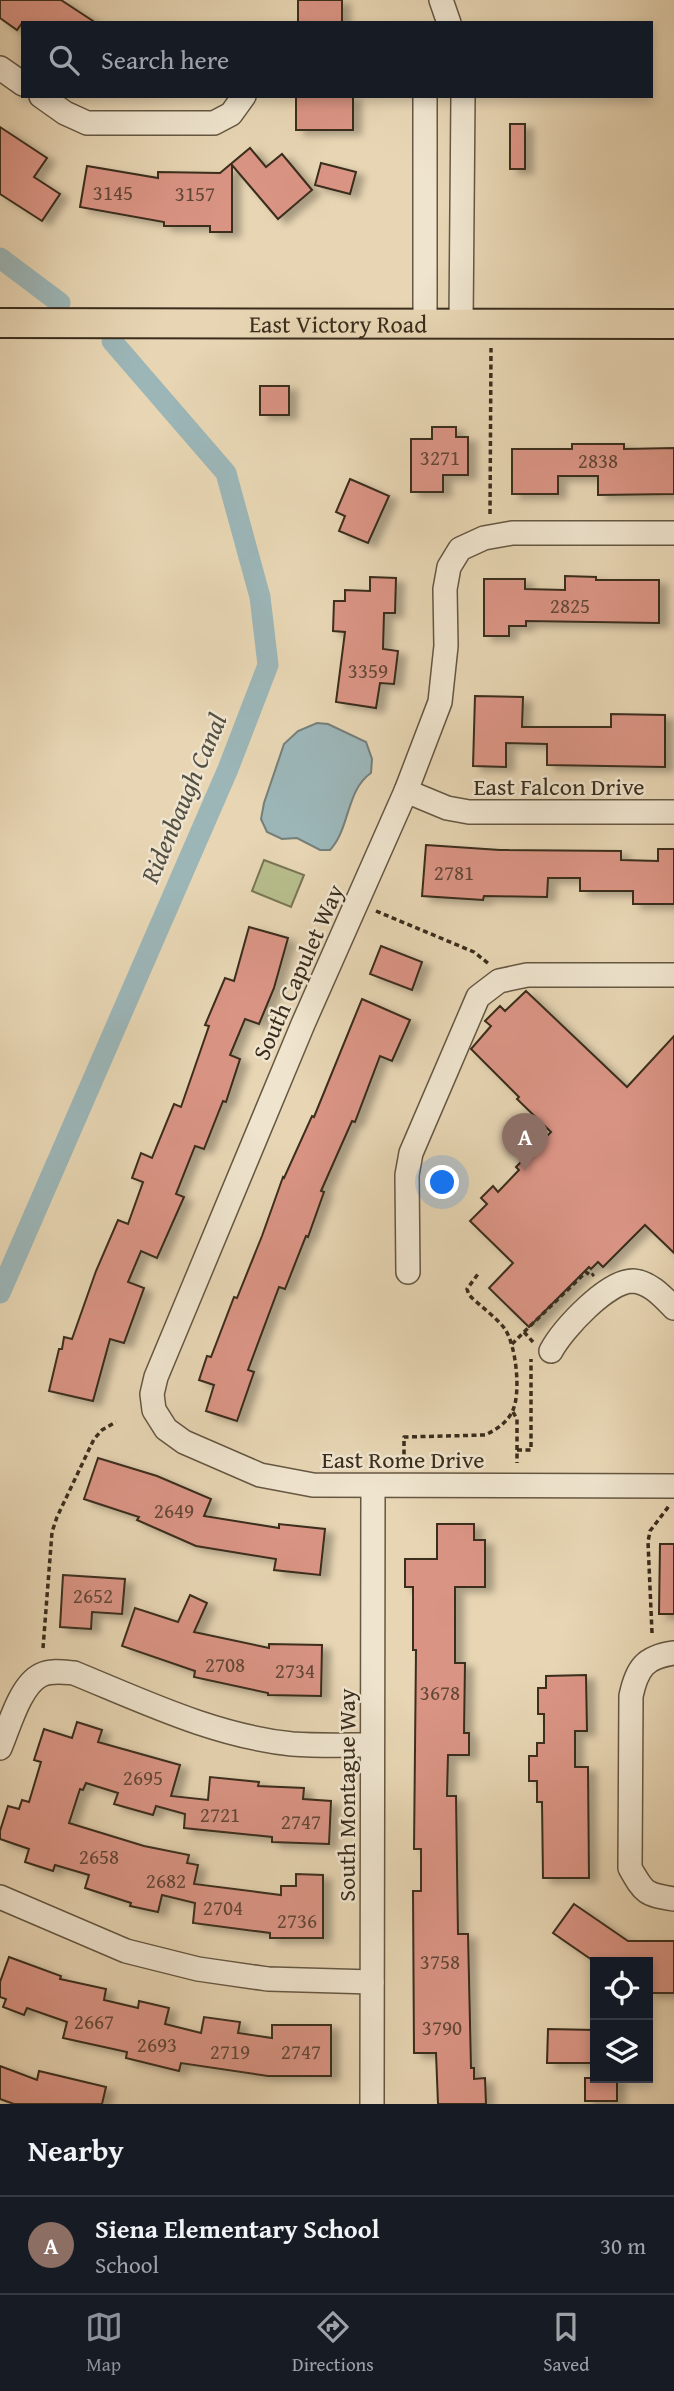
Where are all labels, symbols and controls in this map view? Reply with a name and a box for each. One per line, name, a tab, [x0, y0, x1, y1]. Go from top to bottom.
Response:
search box	[21, 21, 653, 98]
text: Search here	[101, 40, 229, 79]
icon: search	[45, 41, 83, 79]
house number: 3145	[93, 177, 133, 208]
house number: 3157	[175, 178, 215, 209]
street label: East Victory Road	[249, 306, 427, 341]
house number: 3271	[420, 442, 460, 473]
house number: 2838	[578, 445, 618, 476]
house number: 2825	[550, 590, 590, 621]
house number: 3359	[348, 655, 388, 686]
water label: Ridenbaugh Canal	[129, 707, 236, 890]
street label: East Falcon Drive	[473, 769, 645, 804]
house number: 2781	[434, 857, 474, 888]
street label: South Capulet Way	[244, 879, 352, 1065]
pin: A	[502, 1113, 548, 1171]
your location	[425, 1165, 459, 1199]
street label: East Rome Drive	[322, 1442, 484, 1477]
house number: 2649	[154, 1495, 194, 1526]
house number: 2652	[73, 1580, 113, 1611]
house number: 2708	[205, 1649, 245, 1680]
house number: 2734	[275, 1655, 315, 1686]
house number: 3678	[420, 1677, 460, 1708]
street label: South Montague Way	[329, 1688, 364, 1902]
house number: 2695	[123, 1762, 163, 1793]
house number: 2721	[200, 1799, 240, 1830]
house number: 2747	[281, 1806, 321, 1837]
house number: 2658	[79, 1841, 119, 1872]
house number: 2682	[146, 1865, 186, 1896]
house number: 2704	[203, 1892, 243, 1923]
house number: 2736	[277, 1905, 317, 1936]
house number: 3758	[420, 1946, 460, 1977]
map controls	[590, 1957, 653, 2083]
button: locate	[590, 1957, 653, 2020]
house number: 2667	[74, 2006, 114, 2037]
house number: 3790	[422, 2012, 462, 2043]
button: layers	[590, 2020, 653, 2083]
house number: 2693	[137, 2029, 177, 2060]
house number: 2719	[210, 2036, 250, 2067]
house number: 2747	[281, 2036, 321, 2067]
text: Nearby	[28, 2128, 124, 2172]
text: Siena Elementary School	[95, 2209, 380, 2248]
text: A	[44, 2229, 58, 2262]
text: 30 m	[600, 2229, 646, 2262]
text: School	[95, 2248, 159, 2281]
tab: Map	[85, 2308, 123, 2378]
tab: Directions	[292, 2308, 374, 2378]
tab: Saved	[543, 2308, 589, 2378]

